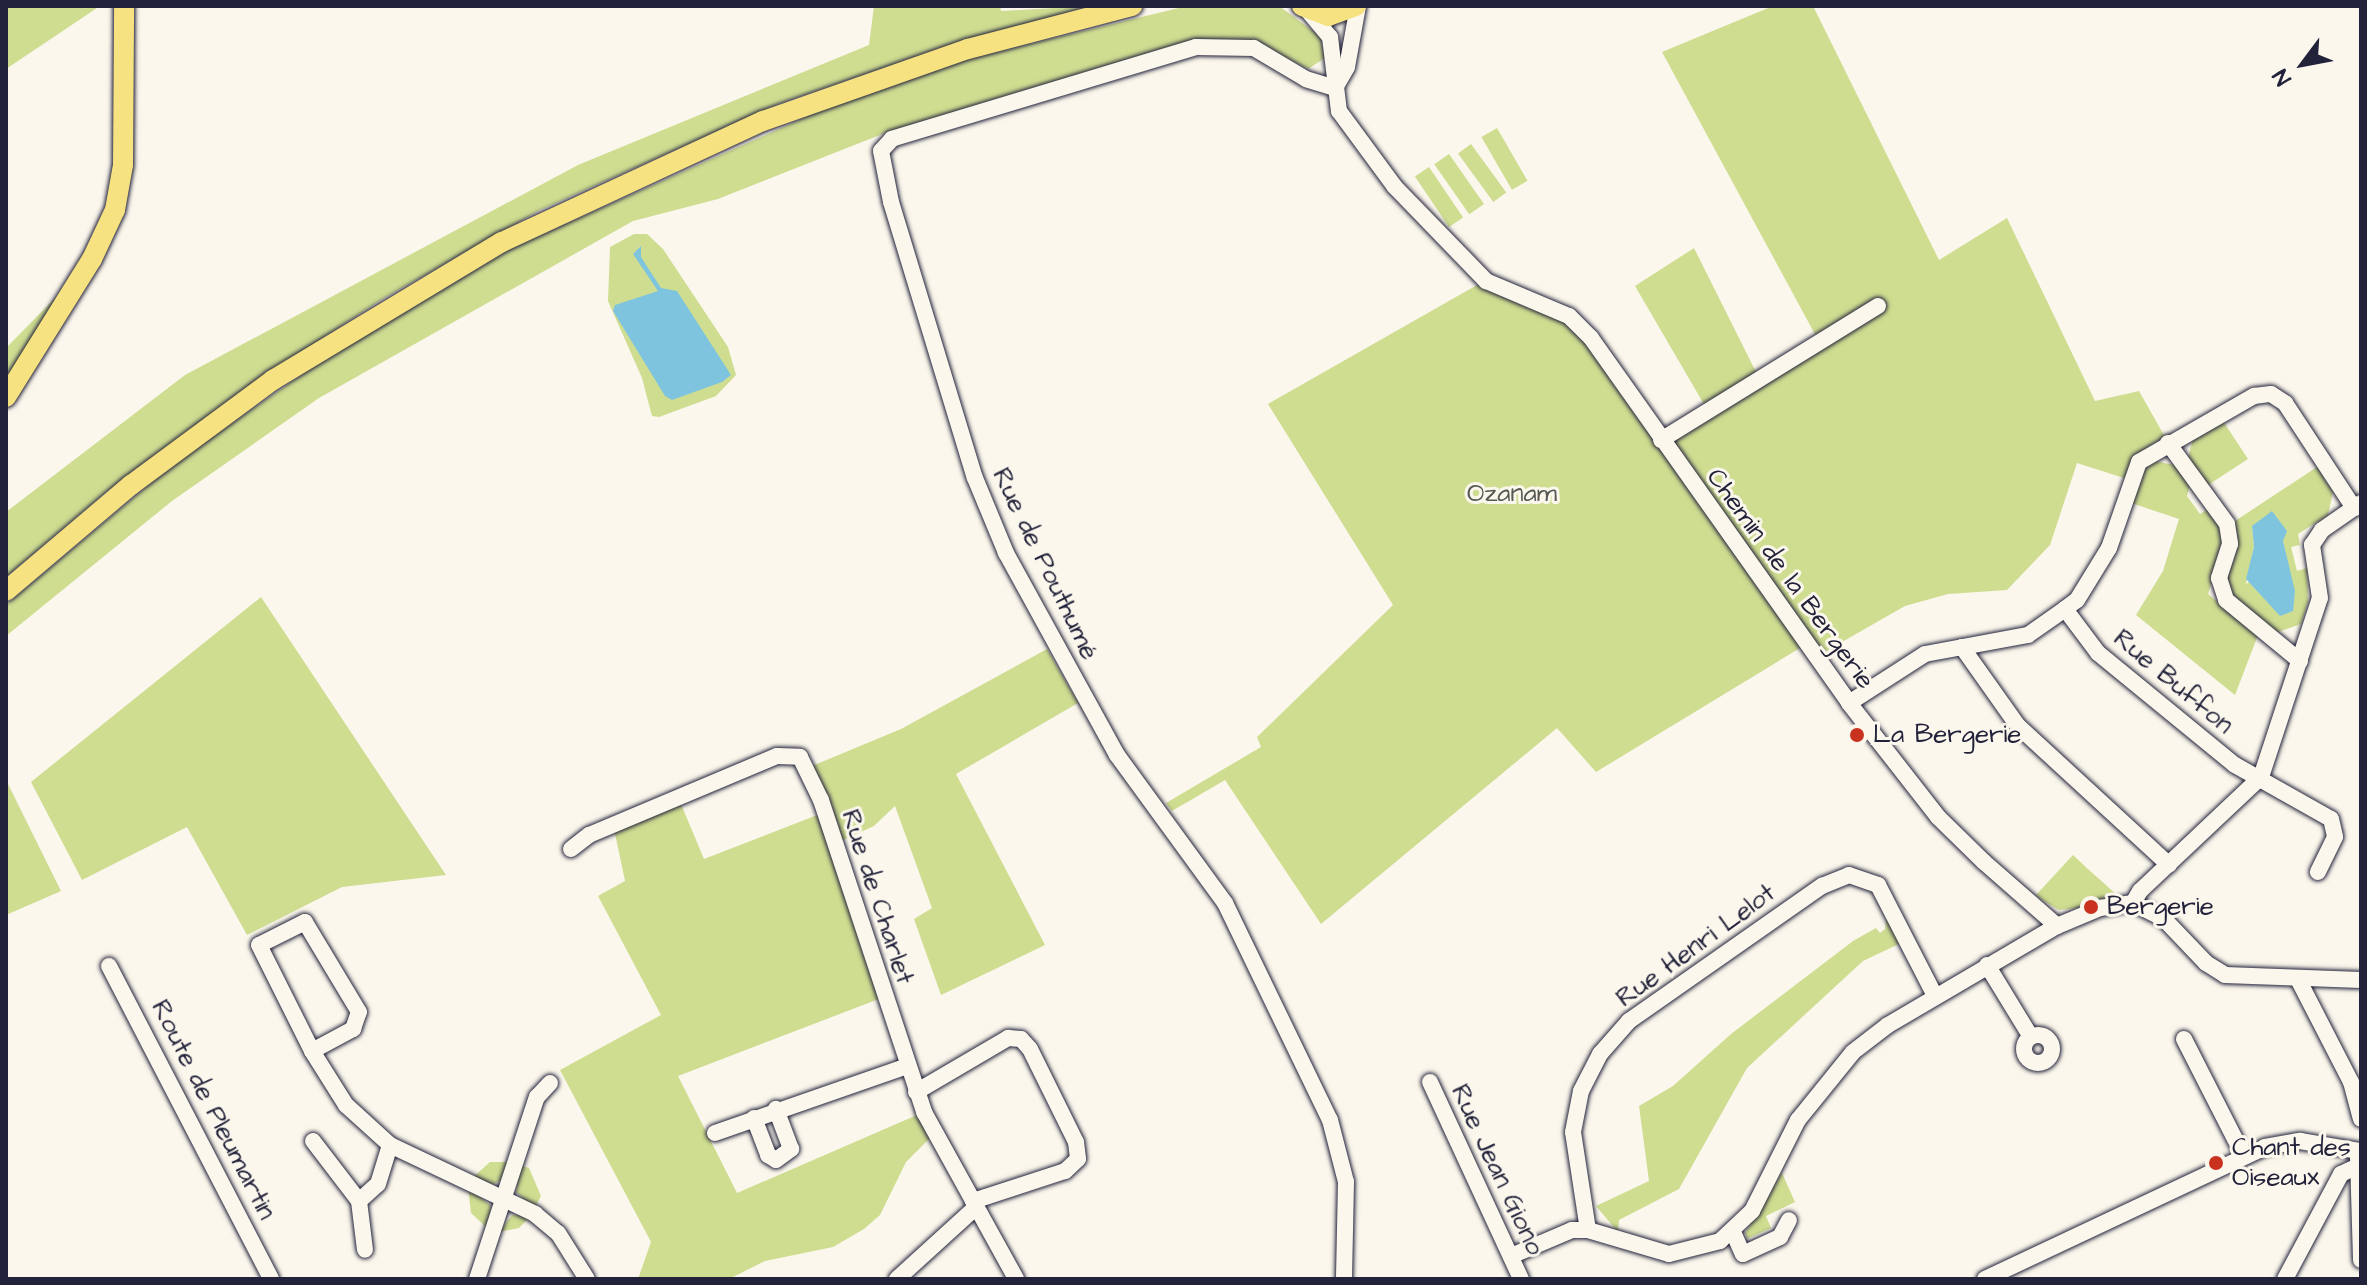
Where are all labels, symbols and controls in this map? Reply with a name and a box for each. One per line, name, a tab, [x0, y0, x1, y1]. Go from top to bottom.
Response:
north arrow	[2263, 24, 2343, 104]
text: N	[2265, 63, 2299, 91]
street label: Rue de Pouthumé	[985, 463, 1105, 665]
street label: Chemin de la Bergerie	[1699, 463, 1881, 695]
park label: Ozanam	[1467, 478, 1557, 510]
street label: Rue Buffon	[2107, 623, 2239, 741]
place label: La Bergerie	[1873, 719, 2021, 751]
marker: La Bergerie	[1848, 726, 1866, 744]
street label: Rue de Charlet	[834, 806, 920, 988]
street label: Rue Henri Lelot	[1610, 878, 1782, 1014]
place label: Bergerie	[2107, 891, 2214, 923]
marker: Bergerie	[2082, 898, 2100, 916]
street label: Route de Pleumartin	[144, 995, 282, 1225]
street label: Rue Jean Giono	[1444, 1080, 1550, 1260]
place label: Chant des Oiseaux	[2232, 1132, 2351, 1194]
marker: Chant des Oiseaux	[2207, 1154, 2225, 1172]

